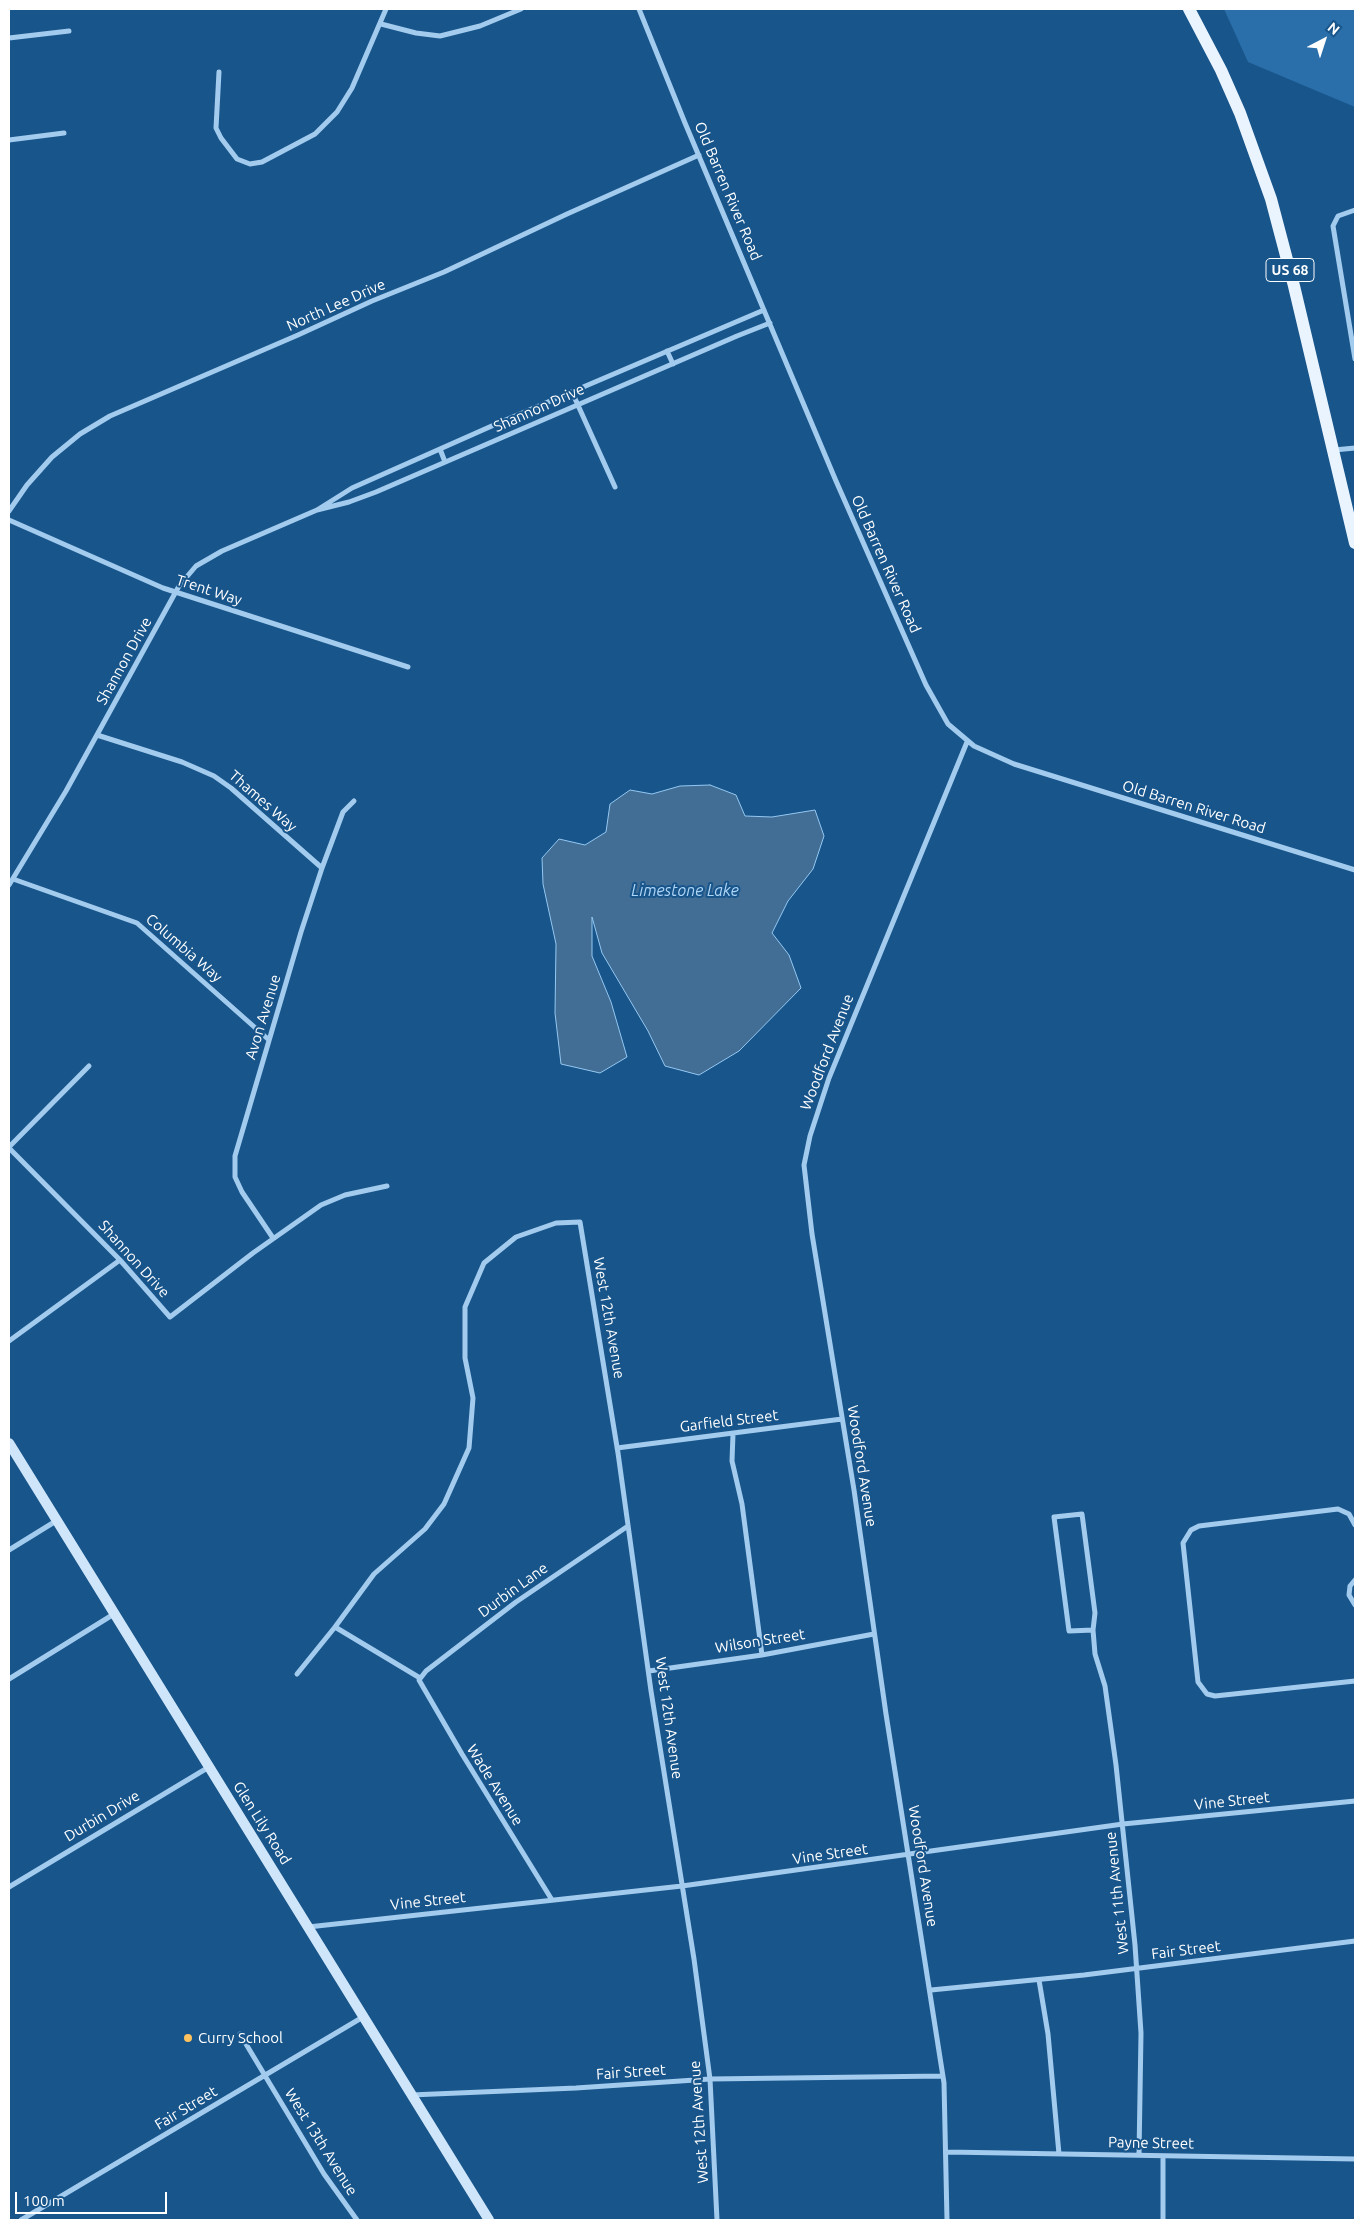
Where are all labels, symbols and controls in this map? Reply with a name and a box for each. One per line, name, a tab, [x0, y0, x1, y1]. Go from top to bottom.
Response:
north arrow	[1299, 15, 1349, 65]
text: N	[1324, 19, 1343, 38]
street label: Old Barren River Road	[691, 119, 765, 263]
road number: US 68	[1266, 258, 1314, 282]
street label: North Lee Drive	[284, 275, 388, 335]
street label: Shannon Drive	[491, 380, 587, 436]
street label: Old Barren River Road	[847, 492, 925, 636]
street label: Trent Way	[174, 571, 244, 609]
street label: Shannon Drive	[92, 614, 156, 708]
street label: Thames Way	[225, 767, 301, 835]
street label: Old Barren River Road	[1120, 777, 1268, 837]
water label: Limestone Lake	[631, 881, 739, 901]
street label: Columbia Way	[142, 910, 226, 986]
street label: Avon Avenue	[242, 972, 284, 1062]
street label: Woodford Avenue	[797, 991, 857, 1113]
street label: Shannon Drive	[95, 1217, 173, 1301]
street label: West 12th Avenue	[589, 1256, 629, 1380]
street label: Woodford Avenue	[844, 1404, 880, 1528]
street label: Garfield Street	[679, 1406, 779, 1436]
street label: Durbin Lane	[475, 1559, 551, 1621]
street label: Wilson Street	[714, 1625, 806, 1657]
street label: West 12th Avenue	[652, 1656, 686, 1780]
street label: Wade Avenue	[463, 1741, 527, 1829]
street label: Glen Lily Road	[229, 1778, 295, 1868]
street label: Durbin Drive	[61, 1786, 143, 1846]
street label: Vine Street	[1193, 1788, 1271, 1814]
street label: Woodford Avenue	[905, 1804, 941, 1928]
street label: West 11th Avenue	[1102, 1831, 1132, 1955]
street label: Vine Street	[791, 1840, 869, 1868]
street label: Vine Street	[389, 1888, 467, 1914]
street label: Fair Street	[1150, 1937, 1222, 1963]
place label: Curry School	[198, 2029, 283, 2047]
marker: Curry School	[182, 2032, 194, 2044]
street label: West 12th Avenue	[686, 2060, 712, 2184]
street label: Fair Street	[596, 2061, 666, 2083]
street label: Fair Street	[152, 2082, 220, 2134]
street label: West 13th Avenue	[281, 2085, 361, 2199]
street label: Payne Street	[1108, 2133, 1194, 2153]
scale bar	[18, 2182, 170, 2214]
text: 100 m	[23, 2192, 65, 2209]

